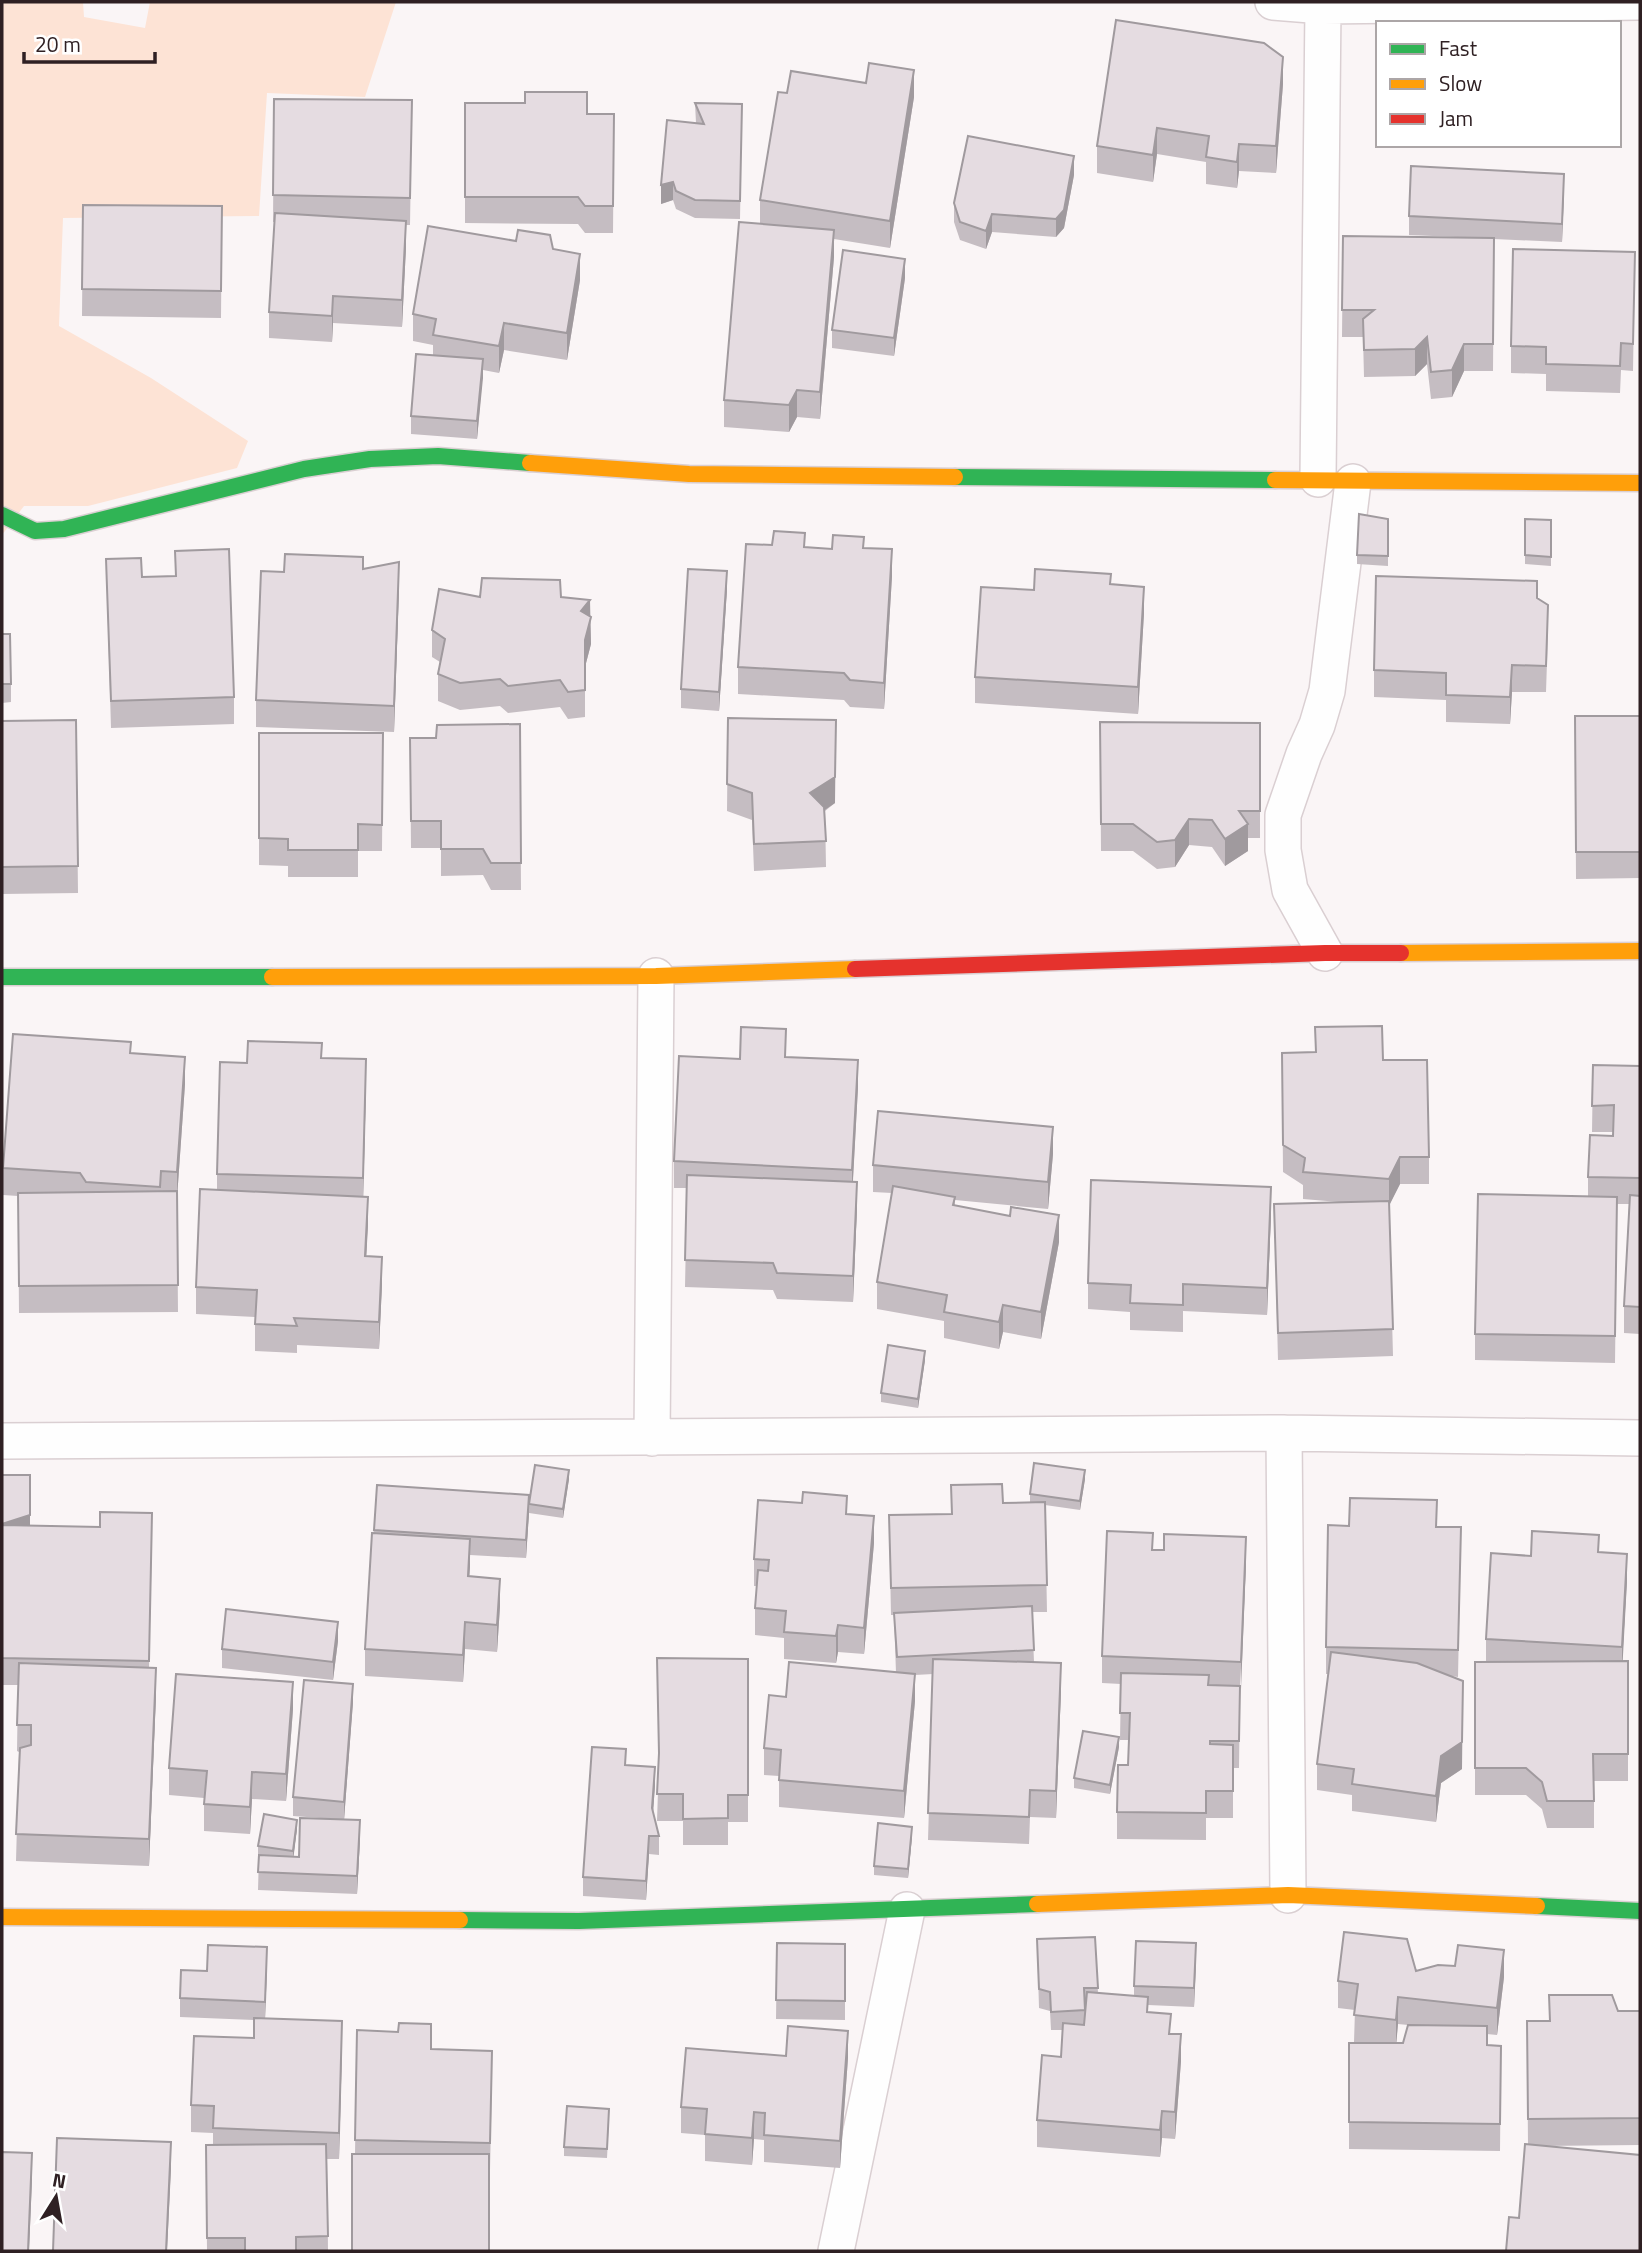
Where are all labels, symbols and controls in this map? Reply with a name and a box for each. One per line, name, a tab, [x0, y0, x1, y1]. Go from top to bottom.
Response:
scale bar	[24, 21, 156, 65]
legend	[1376, 21, 1621, 147]
text: 20 m	[35, 28, 81, 60]
text: Fast	[1439, 32, 1478, 64]
text: Slow	[1439, 67, 1482, 99]
text: Jam	[1439, 102, 1473, 134]
north arrow	[21, 2162, 91, 2232]
text: N	[50, 2164, 69, 2195]

